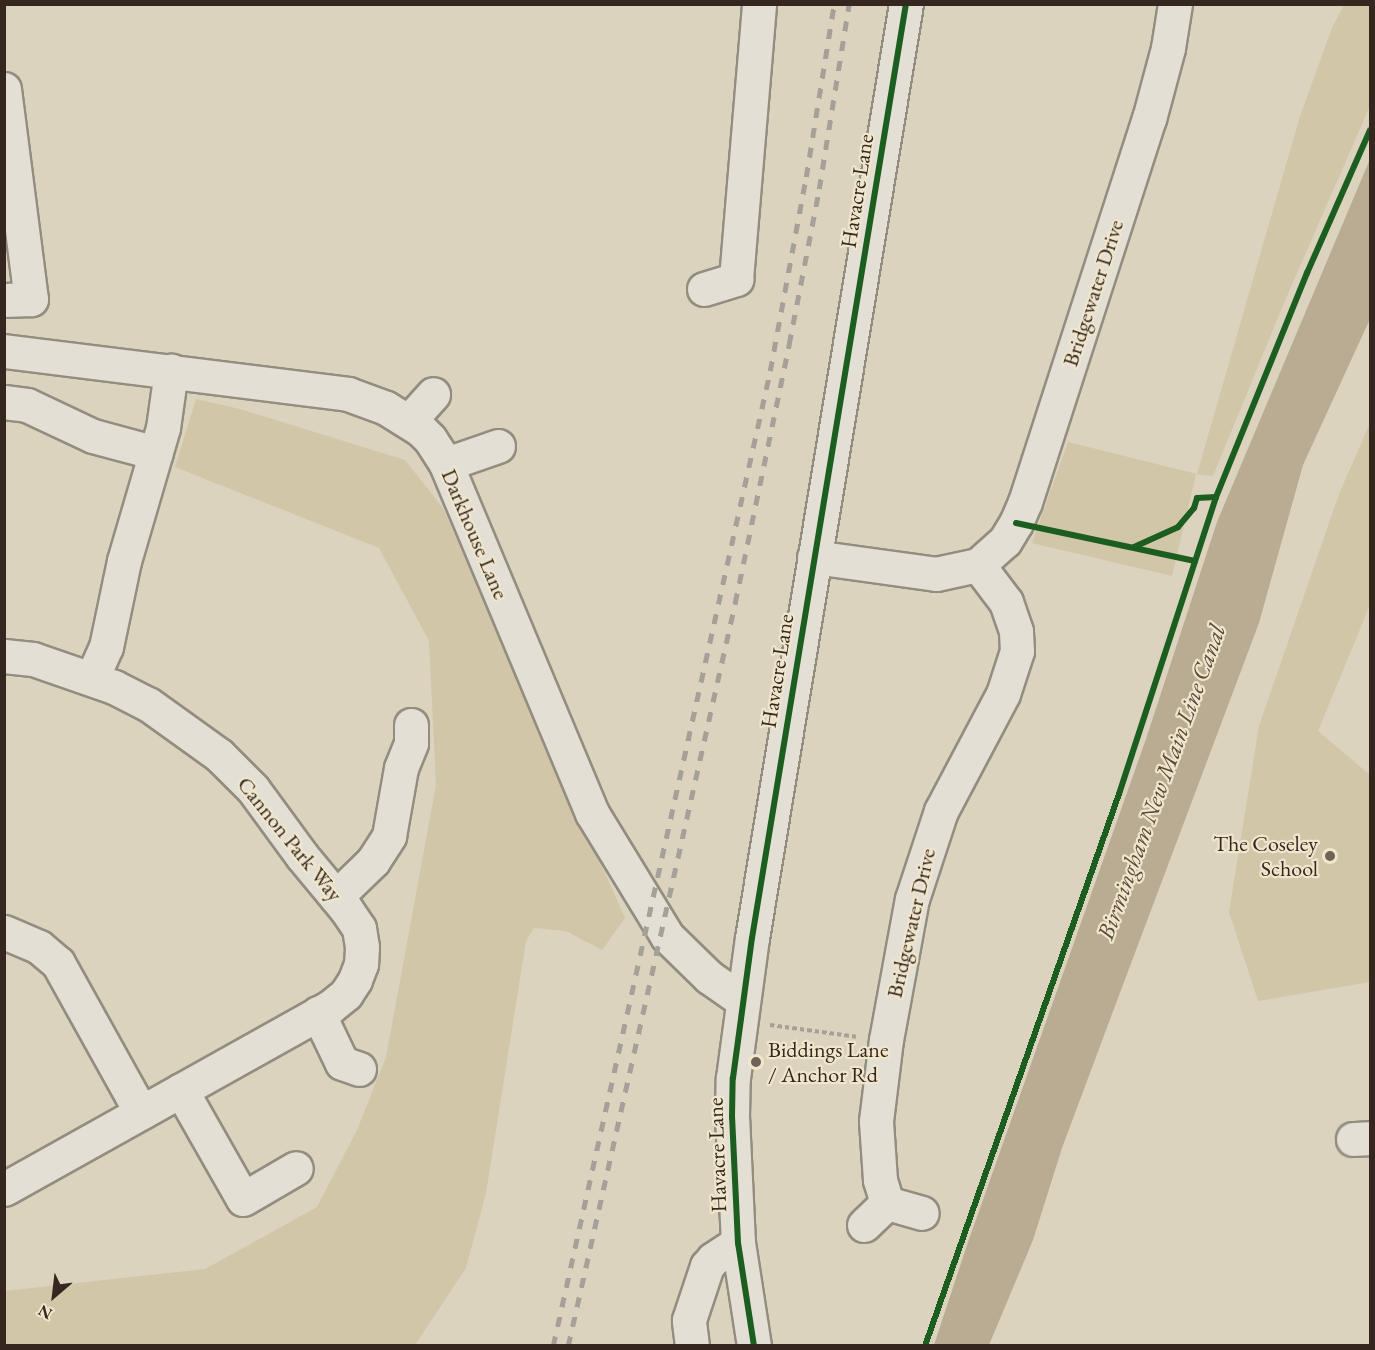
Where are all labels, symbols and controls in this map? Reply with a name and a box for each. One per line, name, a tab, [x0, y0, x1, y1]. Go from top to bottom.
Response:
street label: Havacre Lane	[835, 132, 879, 250]
street label: Bridgewater Drive	[1057, 216, 1129, 370]
street label: Darkhouse Lane	[436, 465, 514, 603]
street label: Havacre Lane	[755, 612, 799, 730]
water label: Birmingham New Main Line Canal	[1090, 621, 1232, 943]
street label: Cannon Park Way	[232, 771, 348, 907]
place label: The Coseley School	[1213, 830, 1318, 882]
street label: Bridgewater Drive	[881, 846, 941, 1000]
marker: The Coseley School	[1323, 849, 1337, 863]
place label: Biddings Lane / Anchor Rd	[768, 1036, 888, 1088]
marker: Biddings Lane / Anchor Rd	[749, 1055, 763, 1069]
street label: Havacre Lane	[702, 1097, 732, 1213]
north arrow	[24, 1266, 84, 1326]
text: N	[35, 1300, 56, 1325]

